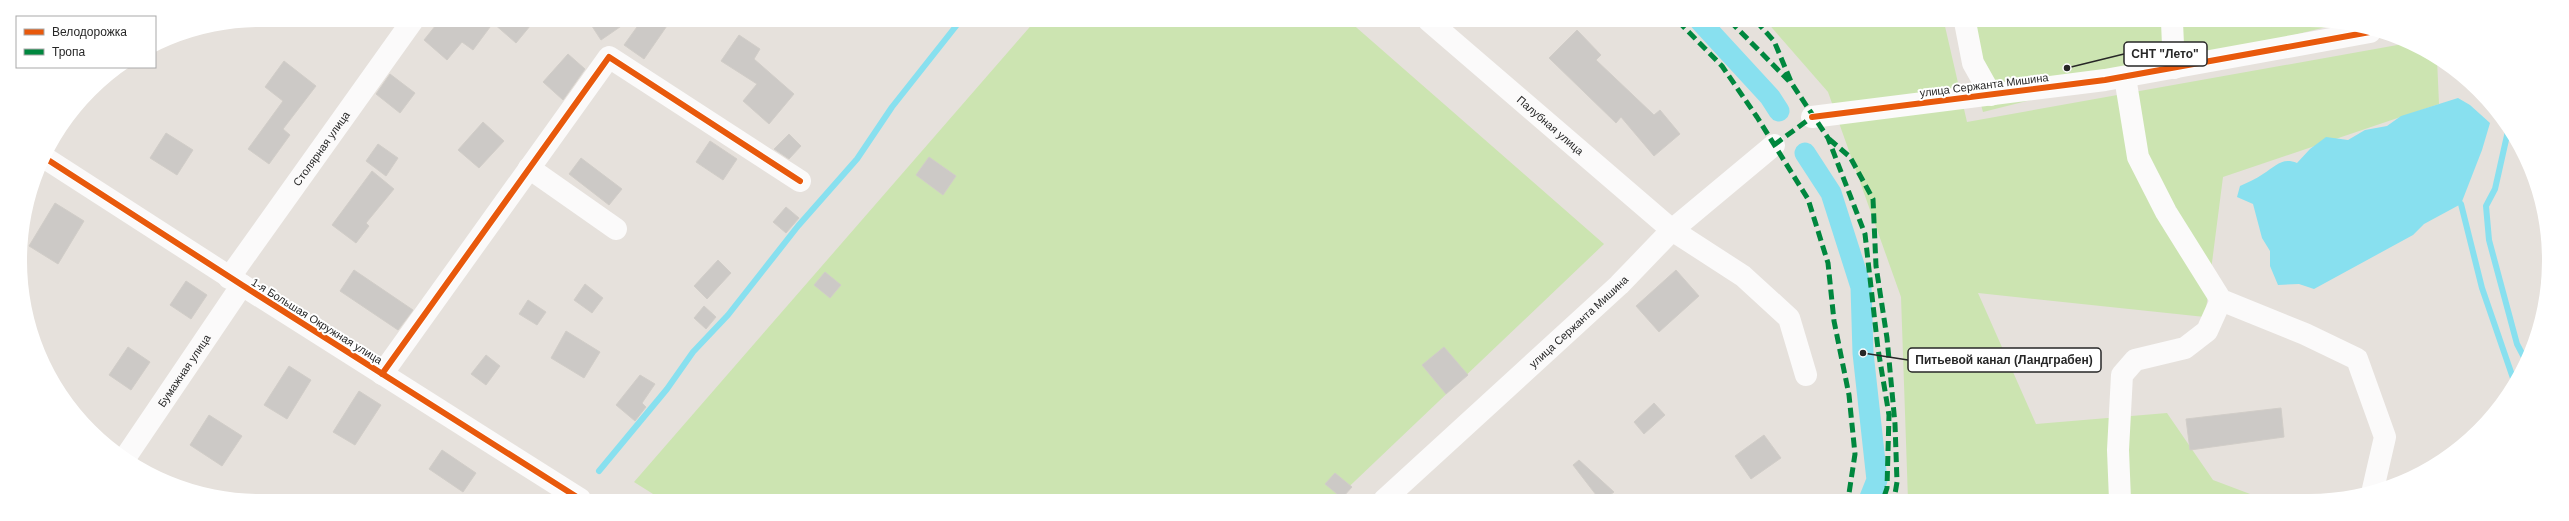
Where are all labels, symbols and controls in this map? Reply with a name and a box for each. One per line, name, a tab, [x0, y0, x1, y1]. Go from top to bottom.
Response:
legend	[16, 16, 156, 68]
text: Велодорожка	[52, 25, 127, 39]
callout: СНТ "Лето"	[2124, 42, 2207, 66]
text: Тропа	[52, 45, 86, 59]
text: СНТ "Лето"	[2131, 47, 2199, 61]
street label: улица Сержанта Мишина	[1919, 71, 2050, 99]
street label: Палубная улица	[1515, 93, 1587, 158]
street label: Столярная улица	[291, 108, 352, 188]
street label: улица Сержанта Мишина	[1527, 273, 1631, 370]
street label: 1-я Большая Окружная улица	[249, 276, 385, 367]
street label: Бумажная улица	[155, 331, 213, 409]
callout: Питьевой канал (Ландграбен)	[1908, 348, 2101, 372]
text: Питьевой канал (Ландграбен)	[1915, 353, 2093, 367]

